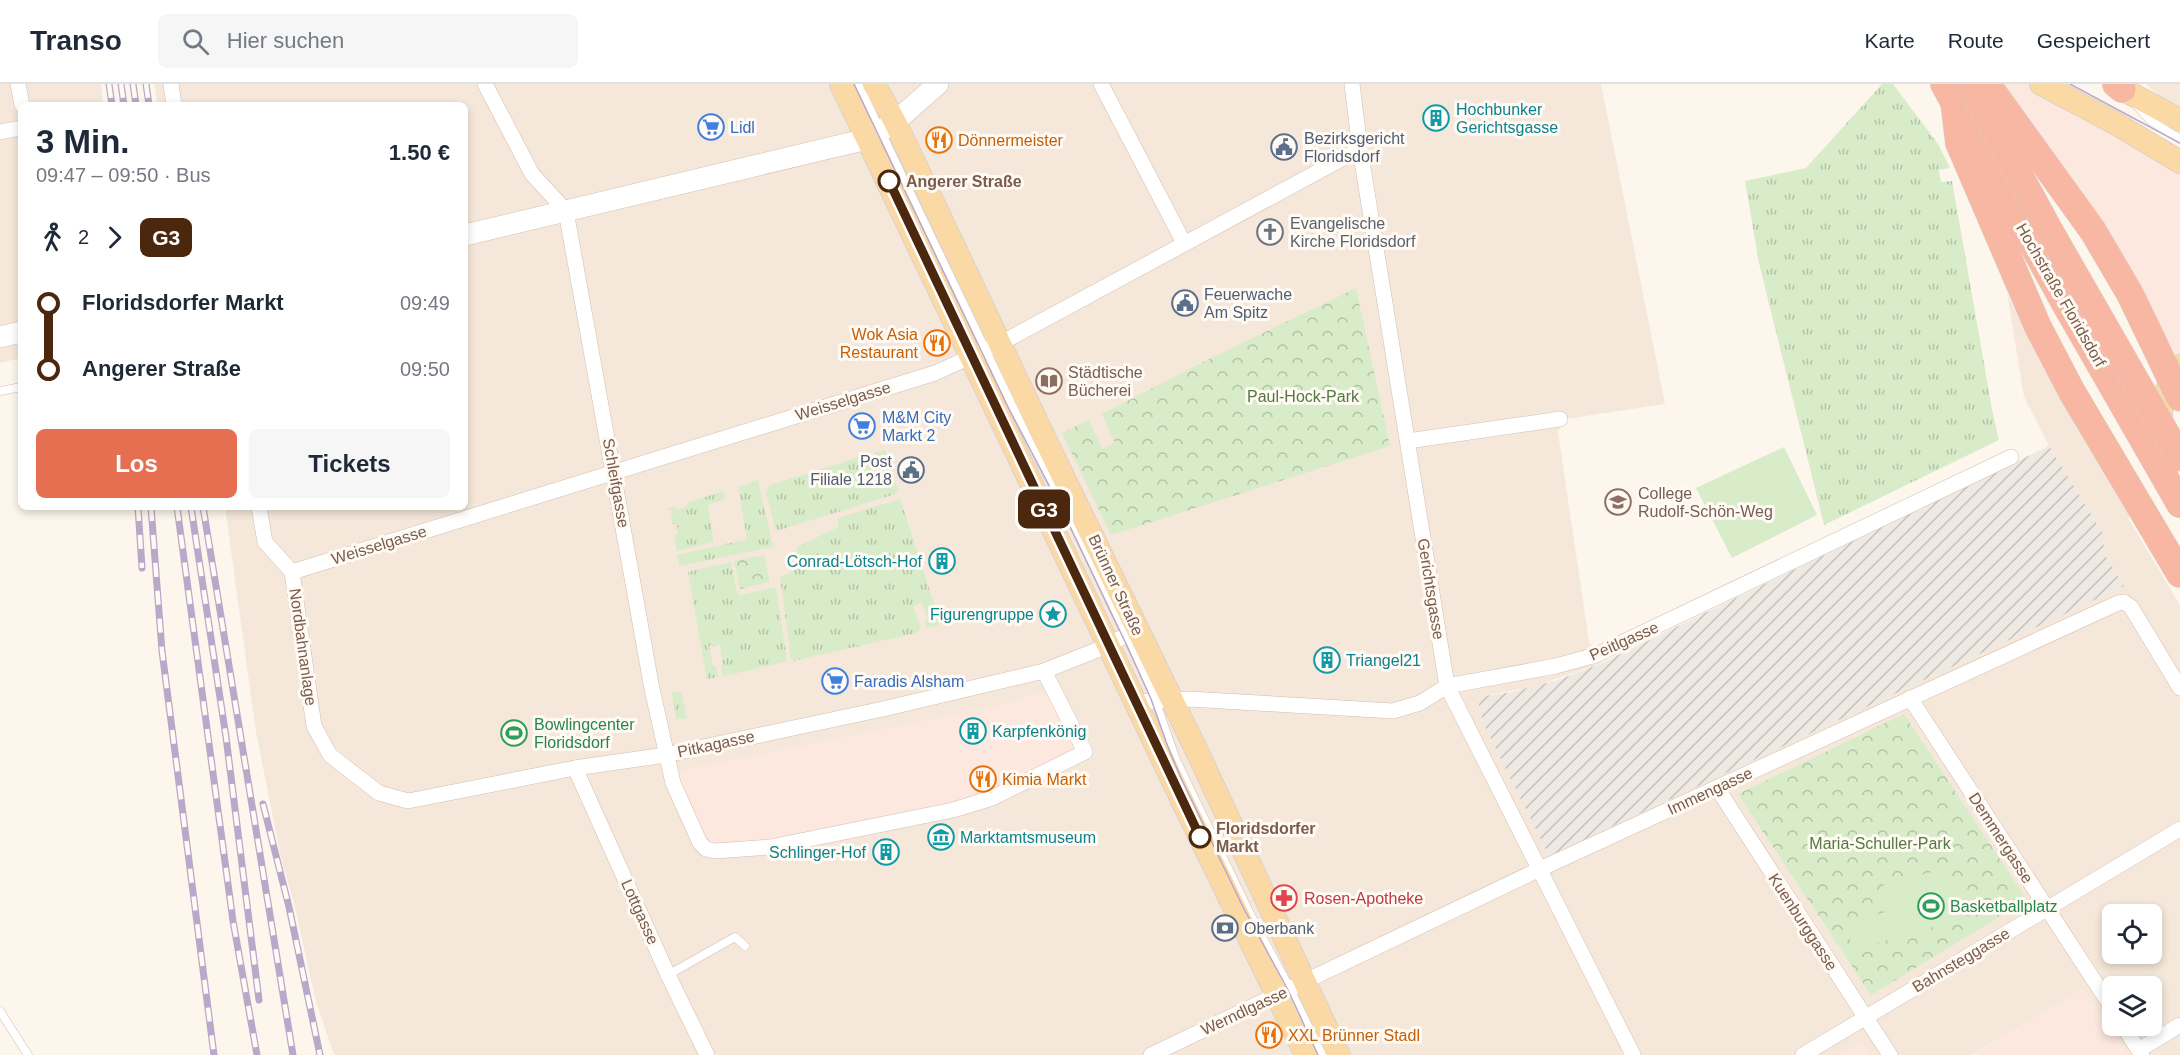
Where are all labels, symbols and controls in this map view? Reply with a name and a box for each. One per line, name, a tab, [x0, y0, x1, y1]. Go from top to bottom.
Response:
search box	[158, 14, 578, 68]
text: Transo	[30, 25, 122, 56]
icon: search	[179, 25, 212, 58]
text: Hier suchen	[227, 28, 344, 53]
text: Karte	[1865, 29, 1915, 52]
text: Route	[1948, 29, 2004, 52]
text: Gespeichert	[2037, 29, 2150, 52]
place label: Hochbunker Gerichtsgasse	[1456, 101, 1558, 136]
building icon: Hochbunker Gerichtsgasse	[1421, 103, 1451, 133]
supermarket icon: Lidl	[696, 112, 726, 142]
place label: Lidl	[730, 119, 755, 136]
text: 3 Min.	[36, 123, 130, 160]
restaurant icon: Dönnermeister	[924, 125, 954, 155]
place label: Bezirksgericht Floridsdorf	[1304, 130, 1405, 165]
place label: Dönnermeister	[958, 132, 1064, 149]
public building icon: Bezirksgericht Floridsdorf	[1269, 132, 1299, 162]
text: 1.50 €	[389, 140, 450, 165]
text: 09:47 – 09:50 · Bus	[36, 164, 211, 186]
marker: Angerer Straße	[878, 170, 900, 192]
place label: Angerer Straße	[906, 173, 1022, 190]
place label: Evangelische Kirche Floridsdorf	[1290, 215, 1416, 250]
church icon: Evangelische Kirche Floridsdorf	[1255, 217, 1285, 247]
street label: Hochstraße Floridsdorf	[2013, 220, 2109, 370]
icon: walk	[36, 221, 69, 254]
icon: forward	[98, 221, 131, 254]
text: 2	[78, 226, 89, 248]
text: G3	[152, 226, 180, 249]
place label: Feuerwache Am Spitz	[1204, 286, 1292, 321]
public building icon: Feuerwache Am Spitz	[1170, 288, 1200, 318]
text: Floridsdorfer Markt	[82, 290, 284, 315]
text: 09:49	[400, 292, 450, 314]
place label: Wok Asia Restaurant	[840, 326, 919, 361]
restaurant icon: Wok Asia Restaurant	[922, 328, 952, 358]
text: Angerer Straße	[82, 356, 241, 381]
text: 09:50	[400, 358, 450, 380]
place label: Städtische Bücherei	[1068, 364, 1143, 399]
library icon: Städtische Bücherei	[1034, 366, 1064, 396]
street label: Weisselgasse	[793, 378, 893, 424]
park label: Paul-Hock-Park	[1247, 388, 1360, 405]
place label: M&M City Markt 2	[882, 409, 951, 444]
supermarket icon: M&M City Markt 2	[847, 411, 877, 441]
button: Los	[36, 429, 237, 498]
button: Tickets	[249, 429, 450, 498]
street label: Schleifgasse	[600, 437, 632, 529]
place label: Post Filiale 1218	[810, 453, 893, 488]
public building icon: Post Filiale 1218	[896, 455, 926, 485]
place label: College Rudolf-Schön-Weg	[1638, 485, 1773, 520]
school or university icon: College Rudolf-Schön-Weg	[1603, 487, 1633, 517]
line badge: G3	[1017, 490, 1071, 528]
text: G3	[1030, 498, 1058, 521]
street label: Weisselgasse	[329, 522, 429, 568]
street label: Brünner Straße	[1085, 532, 1147, 638]
street label: Gerichtsgasse	[1415, 537, 1447, 641]
building icon: Conrad-Lötsch-Hof	[927, 546, 957, 576]
place label: Conrad-Lötsch-Hof	[787, 553, 923, 570]
street label: Nordbahnanlage	[286, 587, 320, 707]
place icon: Figurengruppe	[1038, 599, 1068, 629]
place label: Figurengruppe	[930, 606, 1034, 623]
street label: Peitlgasse	[1587, 618, 1661, 664]
building icon: Triangel21	[1312, 645, 1342, 675]
place label: Triangel21	[1346, 652, 1421, 669]
supermarket icon: Faradis Alsham	[820, 666, 850, 696]
place label: Faradis Alsham	[854, 673, 964, 690]
place label: Bowlingcenter Floridsdorf	[534, 716, 635, 751]
building icon: Karpfenkönig	[958, 716, 988, 746]
sports icon: Bowlingcenter Floridsdorf	[499, 718, 529, 748]
place label: Karpfenkönig	[992, 723, 1086, 740]
street label: Pitkagasse	[676, 728, 756, 760]
restaurant icon: Kimia Markt	[968, 764, 998, 794]
street label: Immengasse	[1665, 764, 1755, 818]
place label: Kimia Markt	[1002, 771, 1087, 788]
street label: Demmergasse	[1966, 790, 2037, 886]
place label: Floridsdorfer Markt	[1216, 820, 1316, 855]
museum icon: Marktamtsmuseum	[926, 822, 956, 852]
marker: Floridsdorfer Markt	[1189, 826, 1211, 848]
place label: Marktamtsmuseum	[960, 829, 1096, 846]
park label: Maria-Schuller-Park	[1809, 835, 1952, 852]
building icon: Schlinger-Hof	[871, 837, 901, 867]
place label: Schlinger-Hof	[769, 844, 867, 861]
street label: Kuenburggasse	[1765, 870, 1841, 974]
street label: Lottgasse	[618, 877, 662, 947]
pharmacy icon: Rosen-Apotheke	[1269, 883, 1299, 913]
place label: Rosen-Apotheke	[1304, 890, 1423, 907]
sports icon: Basketballplatz	[1916, 891, 1946, 921]
place label: Basketballplatz	[1950, 898, 2058, 915]
map controls	[2102, 904, 2162, 1036]
button: locate	[2102, 904, 2162, 964]
bank icon: Oberbank	[1210, 913, 1240, 943]
place label: Oberbank	[1244, 920, 1315, 937]
street label: Bahnsteggasse	[1909, 924, 2013, 996]
button: layers	[2102, 976, 2162, 1036]
street label: Werndlgasse	[1198, 984, 1290, 1038]
restaurant icon: XXL Brünner Stadl	[1254, 1020, 1284, 1050]
place label: XXL Brünner Stadl	[1288, 1027, 1420, 1044]

